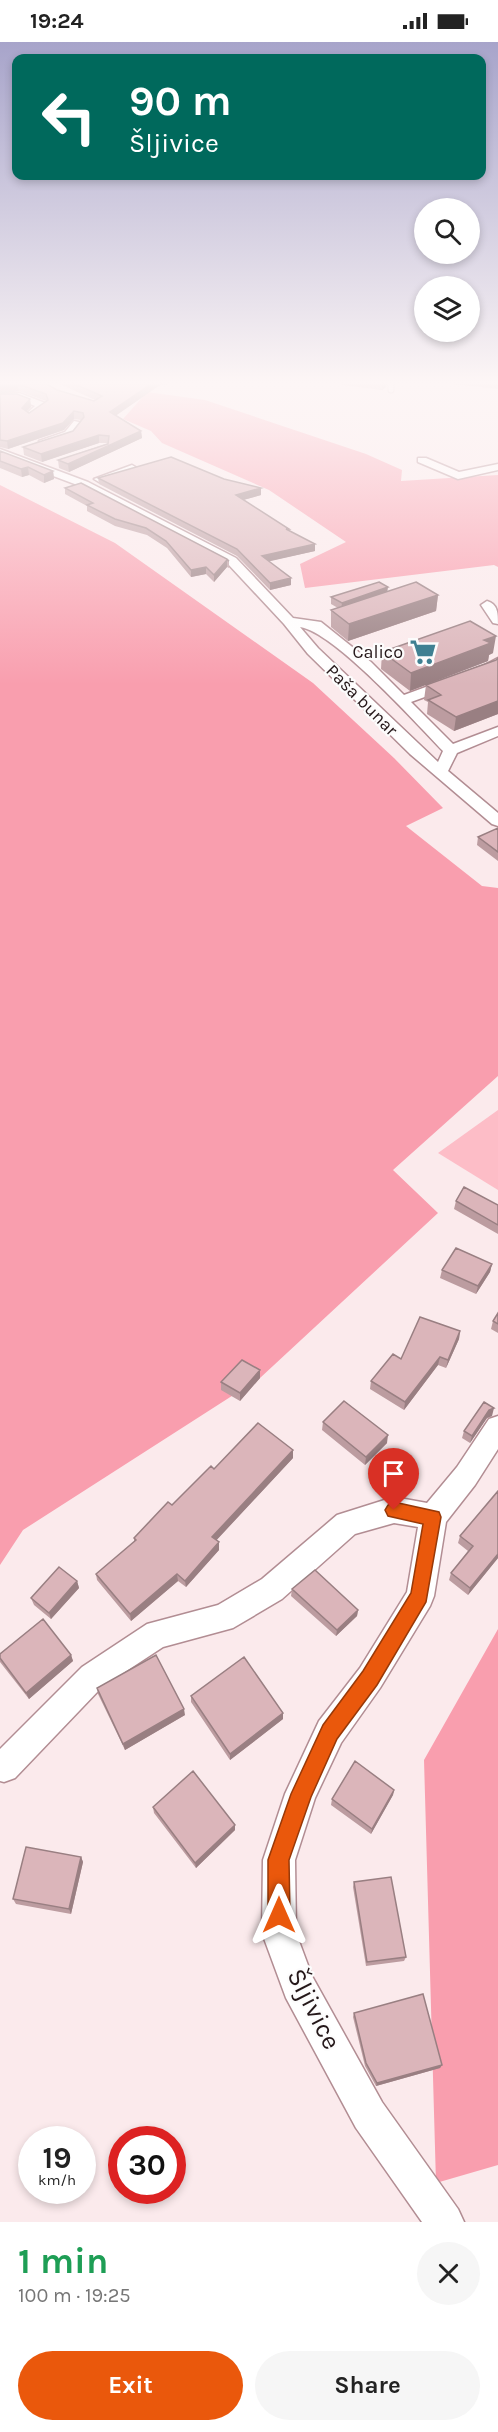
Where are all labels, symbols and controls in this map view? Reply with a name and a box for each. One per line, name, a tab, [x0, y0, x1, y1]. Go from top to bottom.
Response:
text: 19:24	[30, 8, 84, 34]
text: 90 m	[129, 76, 232, 126]
icon: left	[30, 78, 108, 156]
text: Šljivice	[129, 127, 219, 159]
map controls	[414, 198, 480, 342]
button: search	[414, 198, 480, 264]
button: layers	[414, 276, 480, 342]
supermarket icon: Calico	[408, 637, 438, 667]
place label: Calico	[353, 641, 403, 663]
street label: Paša bunar	[322, 660, 403, 741]
pin	[368, 1448, 419, 1510]
icon: arrive	[377, 1457, 410, 1490]
position arrow	[247, 1883, 311, 1947]
street label: Šljivice	[281, 1963, 348, 2055]
speed limit sign: 30	[108, 2126, 186, 2204]
text: 19	[42, 2140, 71, 2176]
text: km/h	[38, 2171, 76, 2189]
text: 1 min	[18, 2240, 108, 2282]
button: close	[417, 2242, 480, 2305]
text: 100 m · 19:25	[18, 2284, 131, 2307]
button: Exit	[18, 2351, 243, 2420]
button: Share	[255, 2351, 480, 2420]

